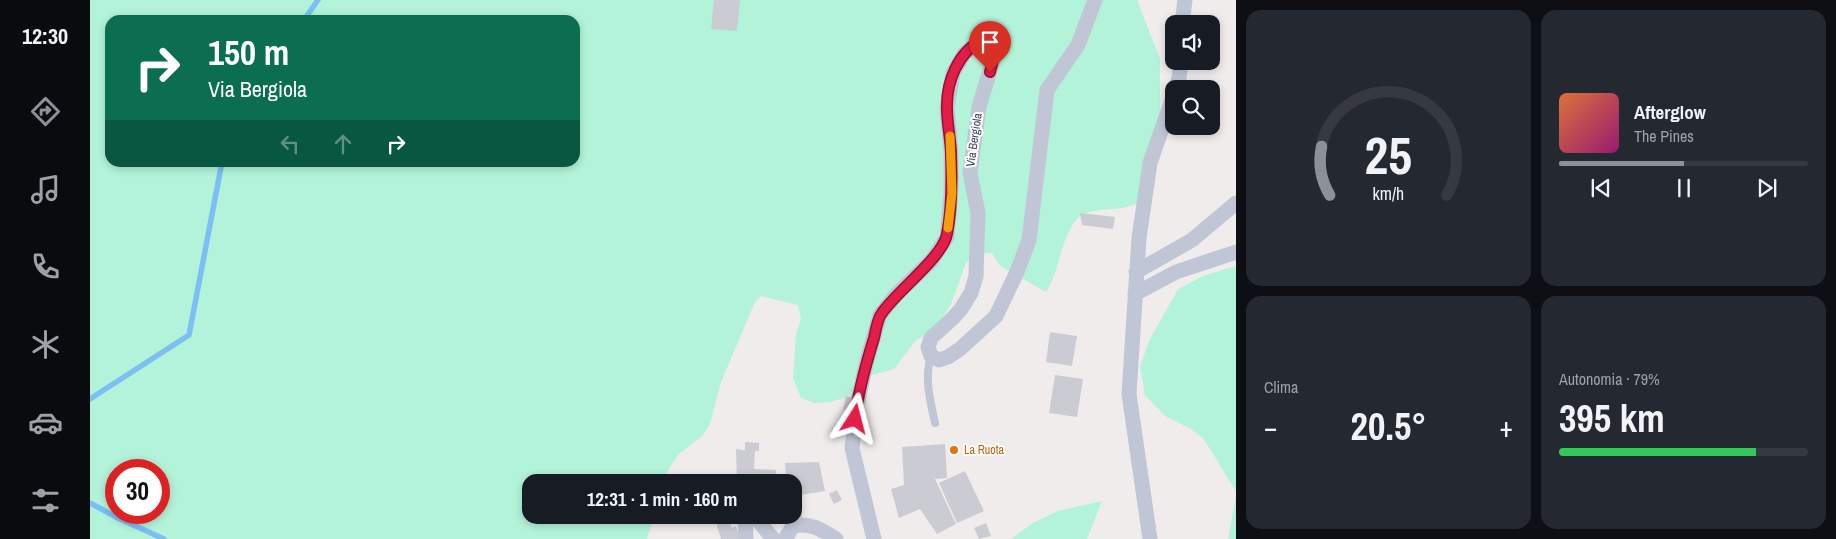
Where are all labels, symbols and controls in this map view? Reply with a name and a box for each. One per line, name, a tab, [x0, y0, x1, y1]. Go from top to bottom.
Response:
map controls	[1165, 15, 1220, 135]
button: sound	[1165, 15, 1220, 70]
text: 12:30	[22, 21, 68, 51]
pin	[969, 21, 1011, 72]
icon: arrive	[976, 28, 1004, 56]
text: 150 m	[208, 29, 289, 76]
icon: right	[125, 35, 190, 100]
text: Via Bergiola	[208, 74, 307, 104]
button: search	[1165, 80, 1220, 135]
icon: directions	[28, 94, 63, 129]
text: Afterglow	[1634, 99, 1706, 125]
street label: Via Bergiola	[962, 112, 986, 168]
text: 25	[1365, 120, 1412, 190]
text: The Pines	[1634, 125, 1694, 147]
icon: left	[276, 130, 304, 158]
icon: ahead	[329, 130, 357, 158]
icon: right	[382, 130, 410, 158]
icon: music	[28, 172, 63, 207]
icon: previous	[1587, 174, 1615, 202]
icon: pause	[1670, 174, 1698, 202]
icon: next	[1753, 174, 1781, 202]
text: km/h	[1373, 182, 1404, 206]
icon: phone	[28, 249, 63, 284]
icon: climate	[28, 327, 63, 362]
text: Autonomia · 79%	[1559, 368, 1660, 390]
text: Clima	[1264, 376, 1298, 398]
position arrow	[828, 392, 880, 444]
text: 395 km	[1559, 393, 1665, 444]
text: 20.5°	[1351, 401, 1426, 452]
icon: car	[28, 405, 63, 440]
text: −	[1264, 408, 1277, 446]
text: +	[1500, 408, 1513, 446]
place label: La Ruota	[964, 442, 1004, 458]
marker: La Ruota	[948, 444, 960, 456]
speed limit sign: 30	[105, 459, 170, 524]
icon: filters	[28, 483, 63, 518]
text: 12:31 · 1 min · 160 m	[587, 486, 737, 512]

